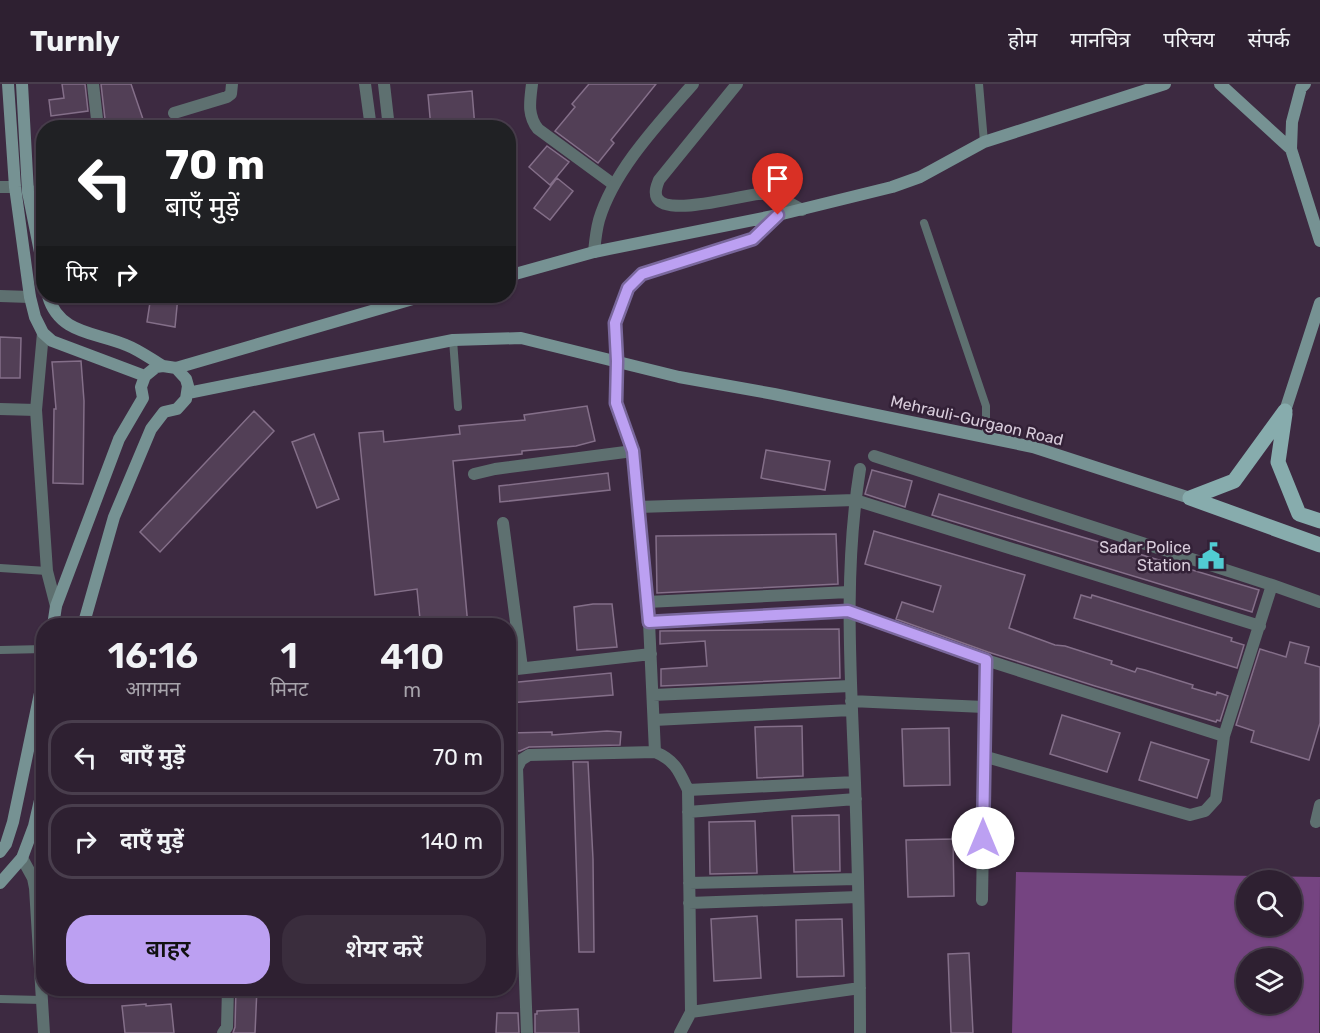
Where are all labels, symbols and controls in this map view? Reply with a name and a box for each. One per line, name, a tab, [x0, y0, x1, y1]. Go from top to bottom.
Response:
text: Turnly	[30, 25, 120, 58]
text: होम	[1008, 27, 1037, 52]
text: मानचित्र	[1070, 27, 1130, 52]
text: परिचय	[1163, 27, 1215, 52]
text: संपर्क	[1248, 27, 1290, 52]
text: 70 m	[165, 140, 265, 190]
icon: left	[66, 144, 144, 222]
pin	[752, 153, 803, 215]
icon: arrive	[761, 162, 794, 195]
text: बाएँ मुड़ें	[165, 191, 240, 223]
icon: right	[110, 258, 143, 291]
text: फिर	[66, 260, 98, 287]
street label: Mehrauli-Gurgaon Road	[889, 391, 1065, 450]
place label: Sadar Police Station	[1099, 538, 1191, 575]
public building icon: Sadar Police Station	[1196, 541, 1226, 571]
text: 16:16	[108, 634, 198, 677]
text: 1	[280, 634, 298, 677]
text: 410	[380, 635, 444, 678]
text: आगमन	[126, 677, 180, 701]
text: मिनट	[270, 677, 308, 701]
text: m	[403, 678, 421, 702]
icon: left	[69, 741, 102, 774]
text: बाएँ मुड़ें	[120, 743, 185, 770]
text: 70 m	[433, 744, 483, 771]
position arrow	[951, 806, 1015, 870]
icon: right	[69, 825, 102, 858]
text: दाएँ मुड़ें	[120, 827, 184, 854]
text: 140 m	[421, 828, 483, 855]
map controls	[1236, 870, 1302, 1014]
button: search	[1236, 870, 1302, 936]
button: बाहर	[66, 915, 270, 984]
button: शेयर करें	[282, 915, 486, 984]
button: layers	[1236, 948, 1302, 1014]

